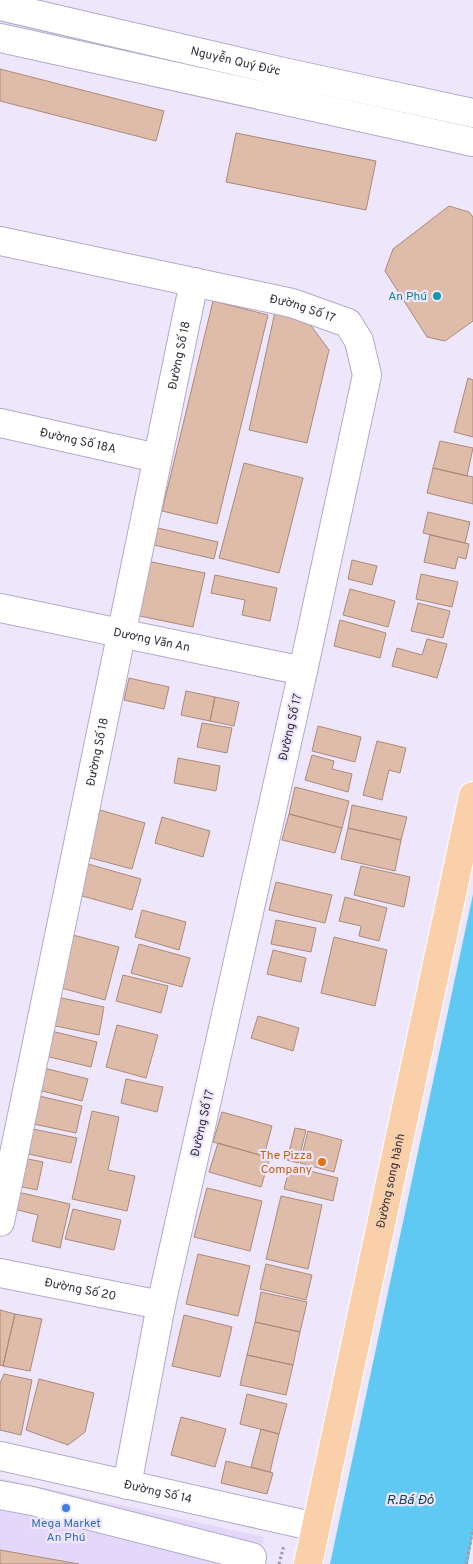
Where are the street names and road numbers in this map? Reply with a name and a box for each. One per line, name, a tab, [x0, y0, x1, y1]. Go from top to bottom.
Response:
street label: Nguyễn Quý Đức	[189, 44, 282, 80]
street label: Đường Số 17	[268, 291, 337, 327]
street label: Đường Số 18	[165, 320, 195, 391]
street label: Đường Số 18A	[38, 425, 117, 458]
street label: Dương Văn An	[112, 625, 191, 656]
street label: Đường Số 17	[275, 692, 306, 762]
street label: Đường Số 18	[83, 716, 113, 788]
street label: Đường Số 17	[187, 1088, 218, 1158]
street label: Đường song hành	[373, 1132, 409, 1230]
street label: Đường Số 20	[43, 1275, 118, 1305]
street label: Đường Số 14	[122, 1477, 193, 1508]

